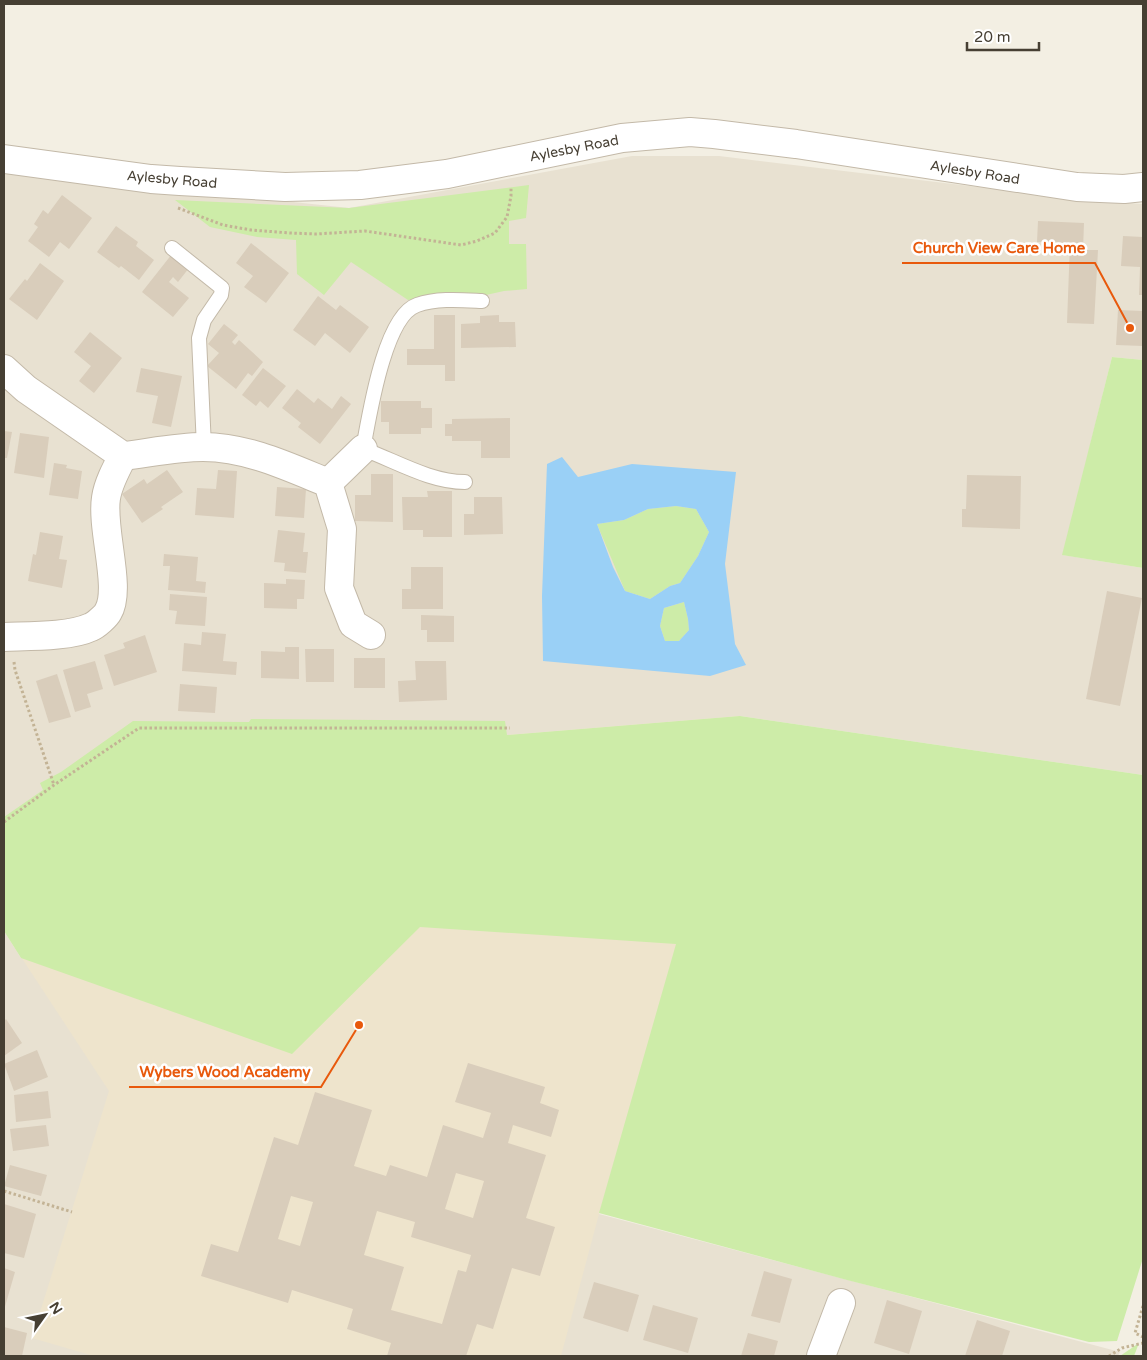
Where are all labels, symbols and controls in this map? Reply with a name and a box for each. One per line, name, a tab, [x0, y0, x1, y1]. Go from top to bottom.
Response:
scale bar	[967, 20, 1040, 52]
text: 20 m	[974, 28, 1011, 46]
street label: Aylesby Road	[528, 131, 620, 165]
street label: Aylesby Road	[929, 157, 1021, 188]
street label: Aylesby Road	[126, 167, 218, 192]
callout: Church View Care Home	[902, 233, 1095, 263]
text: Church View Care Home	[913, 239, 1086, 257]
callout: Wybers Wood Academy	[129, 1057, 321, 1087]
text: Wybers Wood Academy	[139, 1063, 311, 1082]
north arrow	[20, 1290, 70, 1340]
text: N	[45, 1299, 66, 1318]

